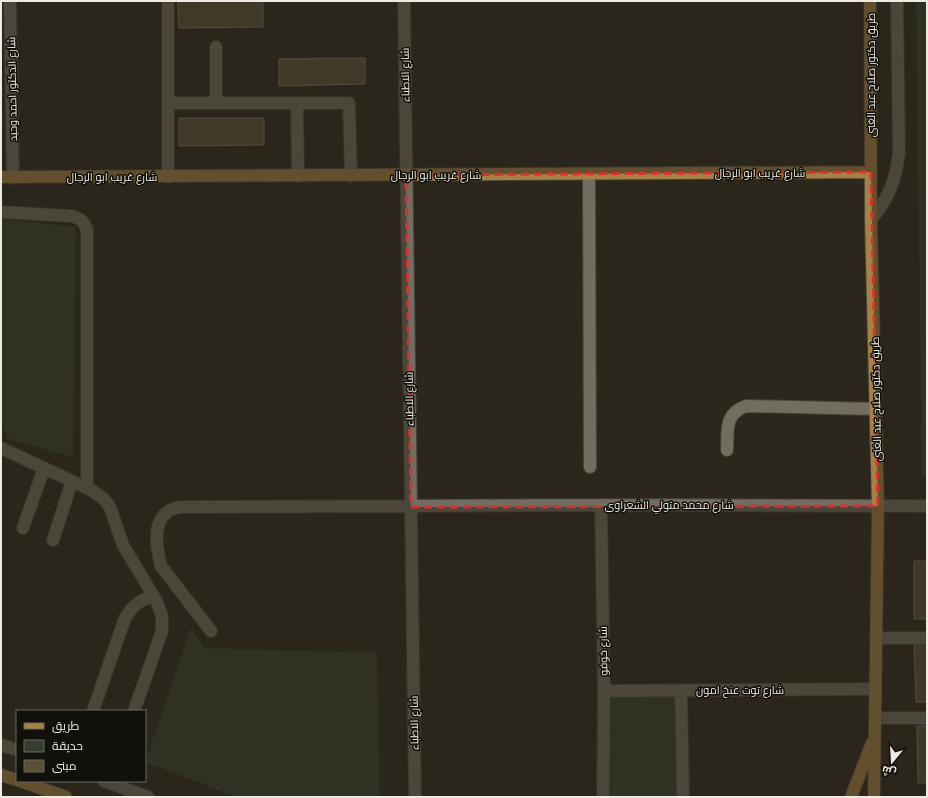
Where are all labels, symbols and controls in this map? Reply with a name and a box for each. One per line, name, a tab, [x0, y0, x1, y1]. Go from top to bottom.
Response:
street label: طريق دكتور صلاح عبد الغنى	[865, 13, 879, 137]
street label: شارع الدكتور احمد وحيد	[5, 37, 21, 141]
street label: شارع الاطباء	[399, 47, 413, 102]
street label: شارع غريب ابو الرجال	[715, 167, 805, 181]
street label: شارع غريب ابو الرجال	[391, 169, 481, 183]
street label: شارع غريب ابو الرجال	[67, 171, 157, 185]
street label: طريق دكتور صلاح عبد الغنى	[869, 337, 885, 461]
street label: شارع الاطباء	[403, 371, 417, 426]
street label: شارع محمد متولي الشعراوى	[604, 499, 734, 514]
street label: شارع خوفو	[597, 626, 611, 676]
street label: شارع توت عنخ امون	[696, 684, 784, 698]
street label: شارع الاطباء	[408, 695, 422, 750]
legend	[16, 710, 146, 782]
text: طريق	[52, 719, 80, 733]
text: حديقة	[52, 739, 83, 753]
north arrow	[872, 742, 912, 782]
text: مبنى	[52, 759, 77, 773]
text: ش	[880, 763, 898, 779]

